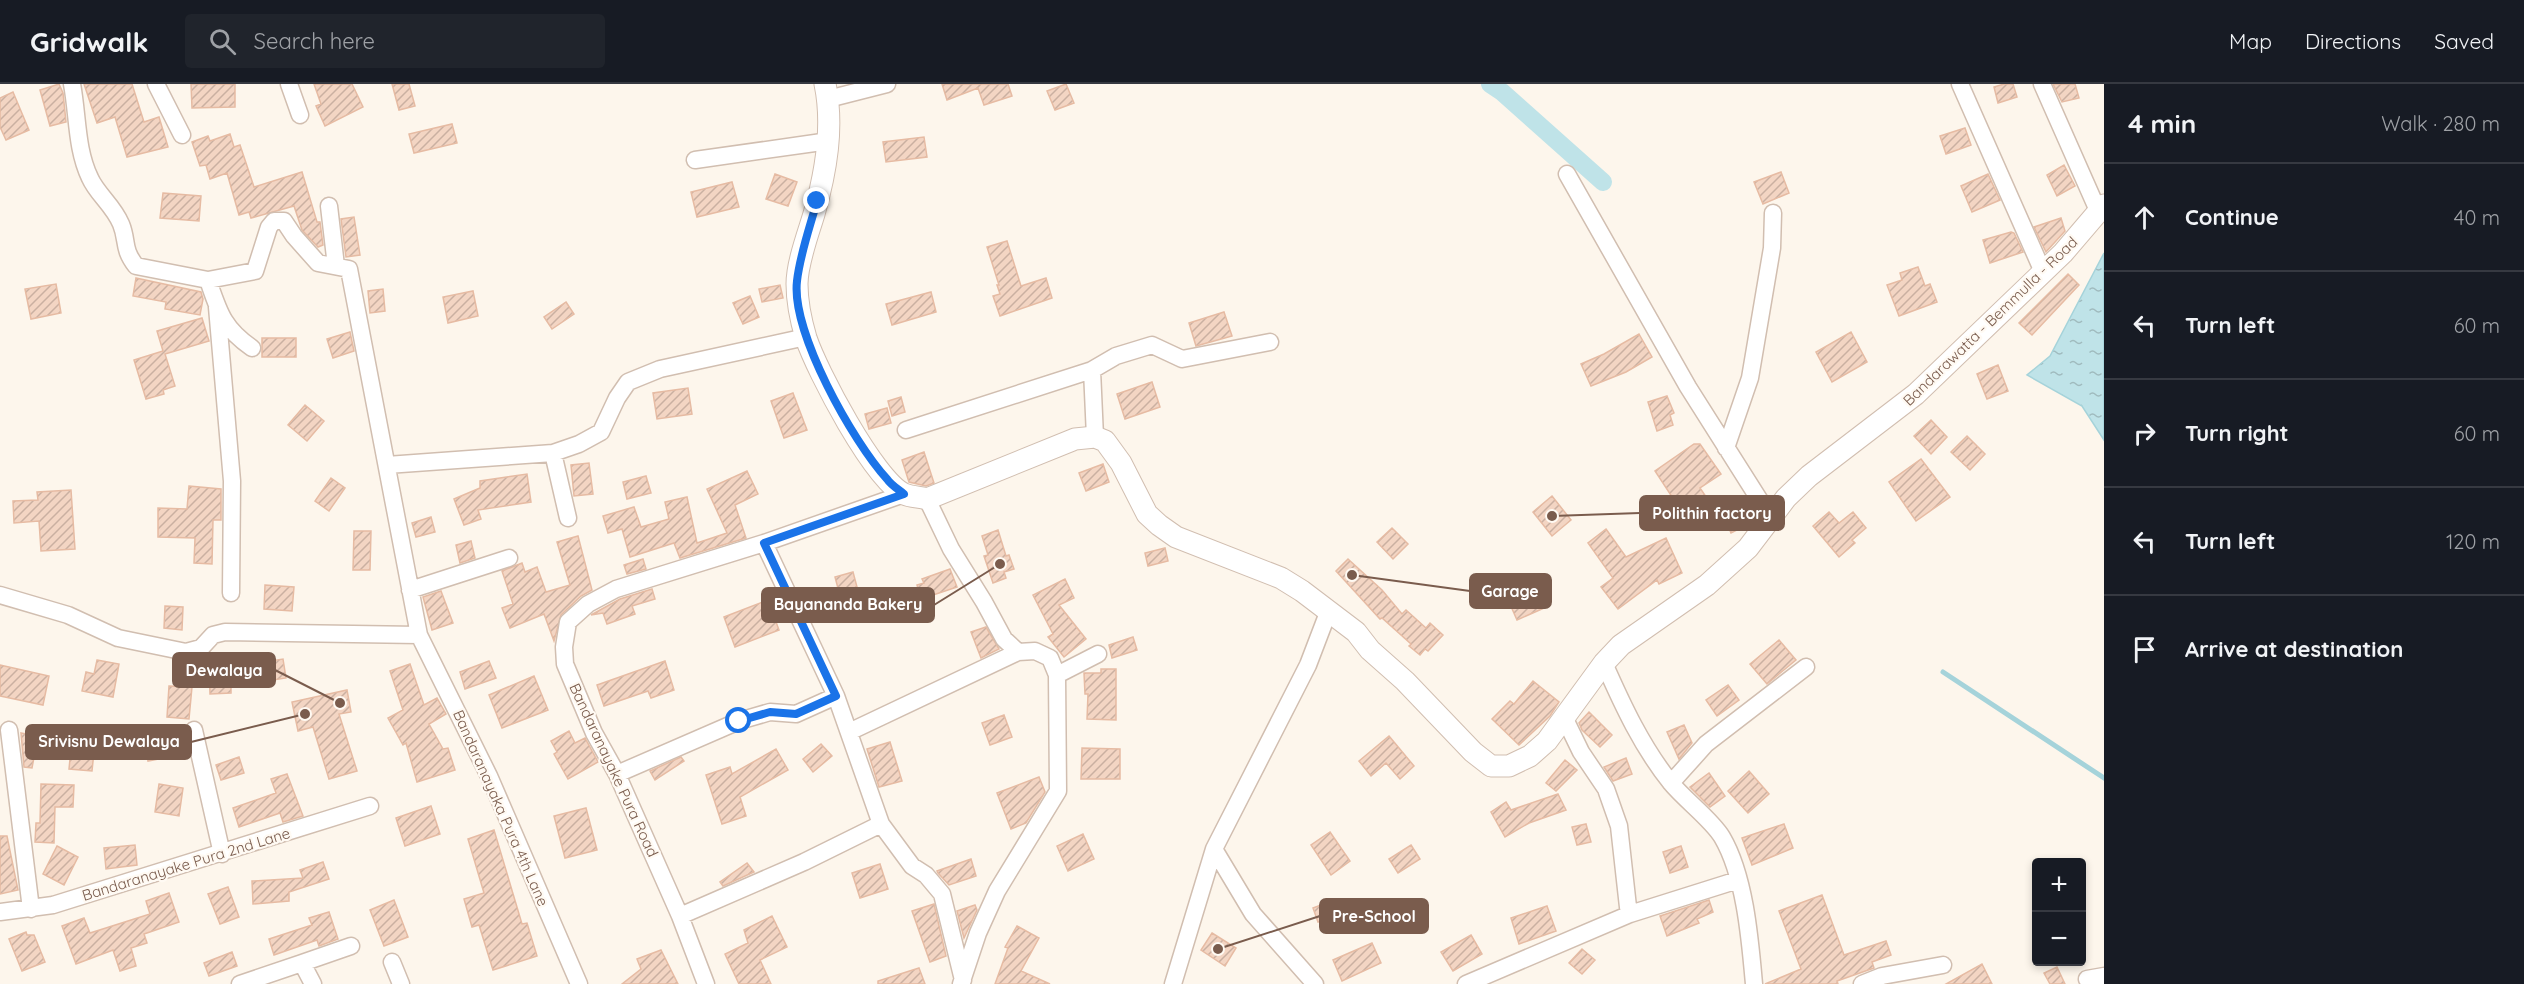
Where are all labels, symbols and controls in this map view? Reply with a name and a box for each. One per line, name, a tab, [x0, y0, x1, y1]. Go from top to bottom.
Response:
search box	[185, 14, 605, 68]
text: Gridwalk	[30, 24, 149, 59]
icon: search	[206, 25, 239, 58]
text: Search here	[254, 27, 375, 55]
text: Map	[2229, 28, 2272, 54]
text: Directions	[2305, 28, 2401, 54]
text: Saved	[2434, 28, 2494, 54]
text: 4 min	[2128, 107, 2196, 140]
text: Walk · 280 m	[2381, 111, 2500, 136]
route end	[803, 187, 829, 213]
icon: ahead	[2128, 201, 2161, 234]
text: Continue	[2185, 203, 2279, 231]
text: 40 m	[2454, 205, 2500, 230]
street label: Bandarawatta - Bemmulla - Road	[1899, 232, 2081, 410]
icon: left	[2128, 309, 2161, 342]
text: Turn left	[2185, 311, 2275, 339]
text: 60 m	[2454, 313, 2500, 338]
icon: right	[2128, 417, 2161, 450]
text: Turn right	[2185, 419, 2289, 447]
text: 60 m	[2454, 421, 2500, 446]
callout: Polithin factory	[1640, 496, 1784, 530]
text: Polithin factory	[1652, 503, 1772, 523]
icon: left	[2128, 525, 2161, 558]
text: Turn left	[2185, 527, 2275, 555]
text: 120 m	[2446, 529, 2500, 554]
callout: Garage	[1470, 574, 1551, 608]
text: Garage	[1481, 581, 1539, 601]
callout: Bayananda Bakery	[762, 588, 934, 622]
text: Bayananda Bakery	[774, 594, 922, 614]
icon: arrive	[2128, 633, 2161, 666]
text: Arrive at destination	[2185, 635, 2403, 663]
callout: Dewalaya	[173, 653, 275, 687]
text: Dewalaya	[185, 660, 263, 680]
street label: Bandaranayake Pura Road	[565, 680, 663, 860]
street label: Bandaranayaka Pura 4th Lane	[449, 707, 553, 909]
route start	[725, 707, 751, 733]
callout: Srivisnu Dewalaya	[26, 725, 191, 759]
text: Srivisnu Dewalaya	[38, 731, 180, 751]
street label: Bandaranayake Pura 2nd Lane	[80, 823, 292, 905]
map controls	[2032, 858, 2086, 966]
button: +	[2032, 858, 2086, 912]
callout: Pre-School	[1320, 899, 1428, 933]
text: Pre-School	[1332, 906, 1416, 926]
button: −	[2032, 912, 2086, 966]

